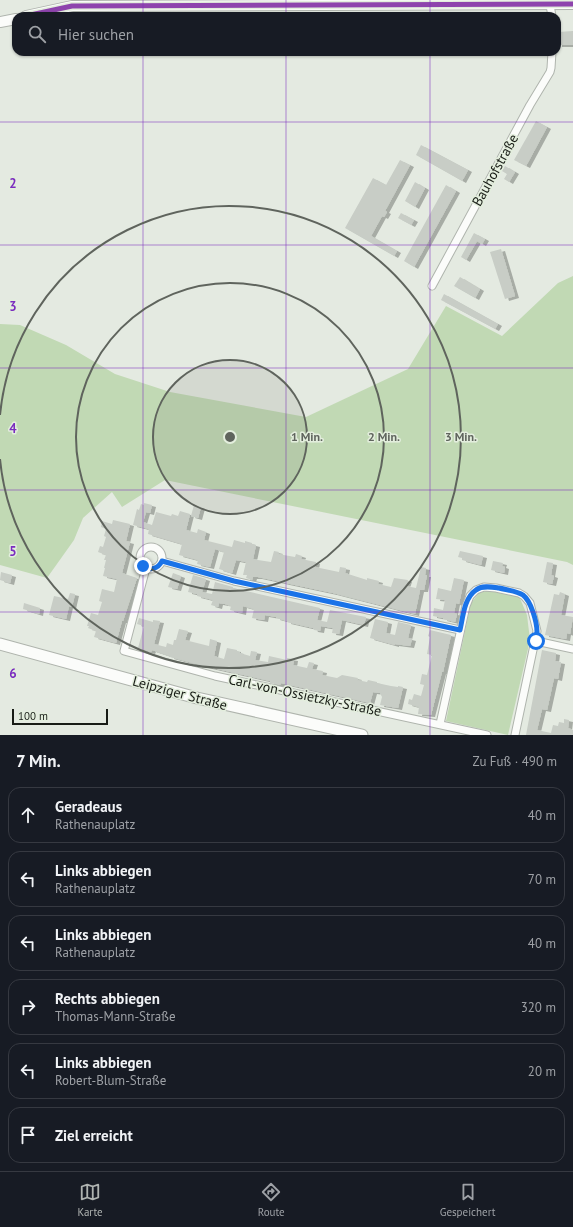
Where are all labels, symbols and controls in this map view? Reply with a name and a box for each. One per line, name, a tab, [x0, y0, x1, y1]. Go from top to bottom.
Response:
search box	[12, 12, 561, 56]
icon: search	[26, 23, 48, 45]
text: Hier suchen	[58, 25, 134, 44]
street label: Bauhofstraße	[468, 131, 522, 209]
text: 2	[9, 175, 17, 192]
text: 3	[9, 298, 17, 315]
text: 4	[9, 420, 17, 437]
text: 1 Min.	[291, 429, 323, 444]
text: 2 Min.	[368, 429, 400, 444]
text: 3 Min.	[445, 429, 477, 444]
centre of rings	[223, 430, 237, 444]
text: 5	[9, 543, 17, 560]
route end	[134, 557, 152, 575]
route start	[527, 632, 545, 650]
text: 6	[9, 665, 17, 682]
street label: Carl-von-Ossietzky-Straße	[227, 670, 383, 720]
street label: Leipziger Straße	[131, 672, 229, 714]
scale bar	[12, 707, 108, 726]
text: 100 m	[18, 709, 48, 723]
text: 7 Min.	[16, 750, 61, 772]
text: Zu Fuß · 490 m	[473, 753, 557, 770]
text: Geradeaus	[55, 797, 122, 816]
icon: ahead	[17, 804, 39, 826]
text: 40 m	[528, 807, 556, 824]
text: Rathenauplatz	[55, 816, 135, 833]
text: Links abbiegen	[55, 861, 151, 880]
icon: left	[17, 868, 39, 890]
text: 70 m	[528, 871, 556, 888]
text: Rathenauplatz	[55, 880, 135, 897]
text: Links abbiegen	[55, 925, 151, 944]
icon: left	[17, 932, 39, 954]
text: 40 m	[528, 935, 556, 952]
text: Rathenauplatz	[55, 944, 135, 961]
text: Rechts abbiegen	[55, 989, 160, 1008]
icon: right	[17, 996, 39, 1018]
text: 320 m	[521, 999, 556, 1016]
text: Thomas-Mann-Straße	[55, 1008, 176, 1025]
text: Links abbiegen	[55, 1053, 151, 1072]
icon: left	[17, 1060, 39, 1082]
text: 20 m	[528, 1063, 556, 1080]
text: Robert-Blum-Straße	[55, 1072, 166, 1089]
icon: arrive	[17, 1124, 39, 1146]
text: Ziel erreicht	[55, 1126, 133, 1145]
tab: Karte	[78, 1181, 103, 1219]
tab: Route	[258, 1181, 285, 1219]
tab: Gespeichert	[440, 1181, 495, 1219]

